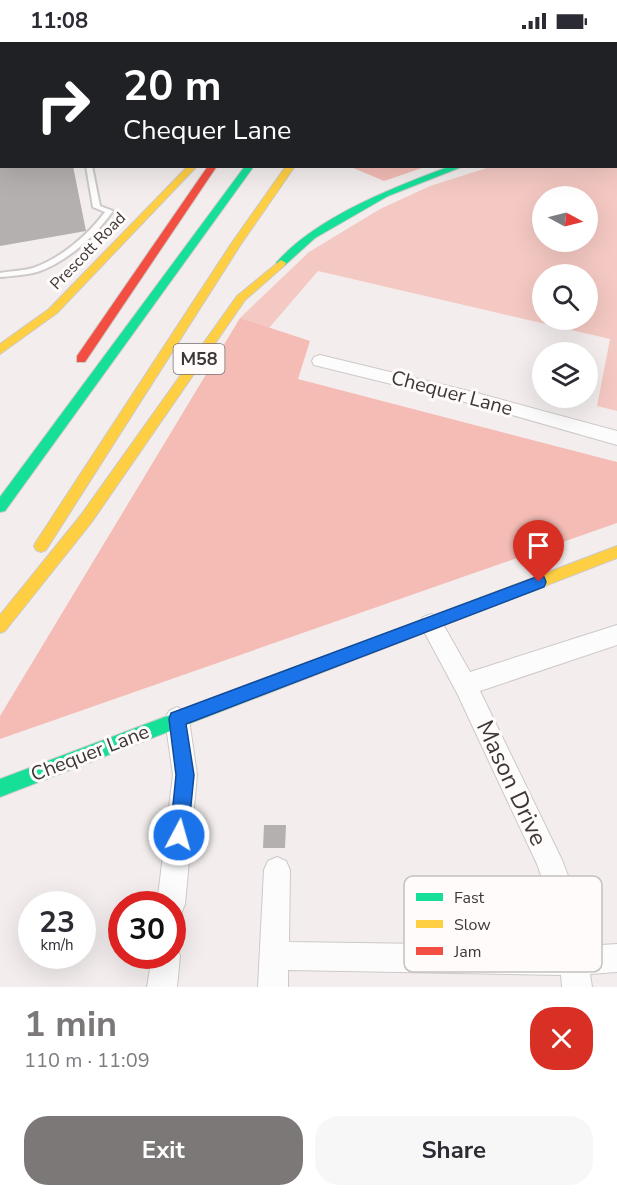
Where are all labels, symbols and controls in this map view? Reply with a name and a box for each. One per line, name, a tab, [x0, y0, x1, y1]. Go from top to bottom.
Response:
text: 11:08	[30, 6, 88, 36]
text: 20 m	[123, 58, 222, 115]
icon: right	[24, 66, 102, 144]
text: Chequer Lane	[123, 112, 291, 149]
north arrow	[532, 186, 598, 252]
map controls	[532, 186, 598, 408]
street label: Prescott Road	[45, 207, 131, 295]
button: search	[532, 264, 598, 330]
button: layers	[532, 342, 598, 408]
road number: M58	[174, 344, 224, 374]
street label: Chequer Lane	[388, 364, 516, 422]
pin	[513, 520, 564, 582]
icon: arrive	[522, 529, 555, 562]
street label: Mason Drive	[469, 715, 555, 851]
street label: Chequer Lane	[27, 718, 153, 788]
position arrow	[147, 803, 211, 867]
legend	[404, 876, 602, 972]
text: Fast	[454, 887, 485, 909]
speed limit sign: 30	[108, 891, 186, 969]
text: 23	[39, 902, 75, 943]
text: Slow	[454, 914, 491, 936]
text: km/h	[40, 935, 74, 955]
text: Jam	[453, 941, 481, 963]
text: 1 min	[24, 1000, 117, 1049]
button: close	[530, 1007, 593, 1070]
text: 110 m · 11:09	[24, 1047, 150, 1074]
button: Exit	[24, 1116, 303, 1185]
button: Share	[315, 1116, 593, 1185]

